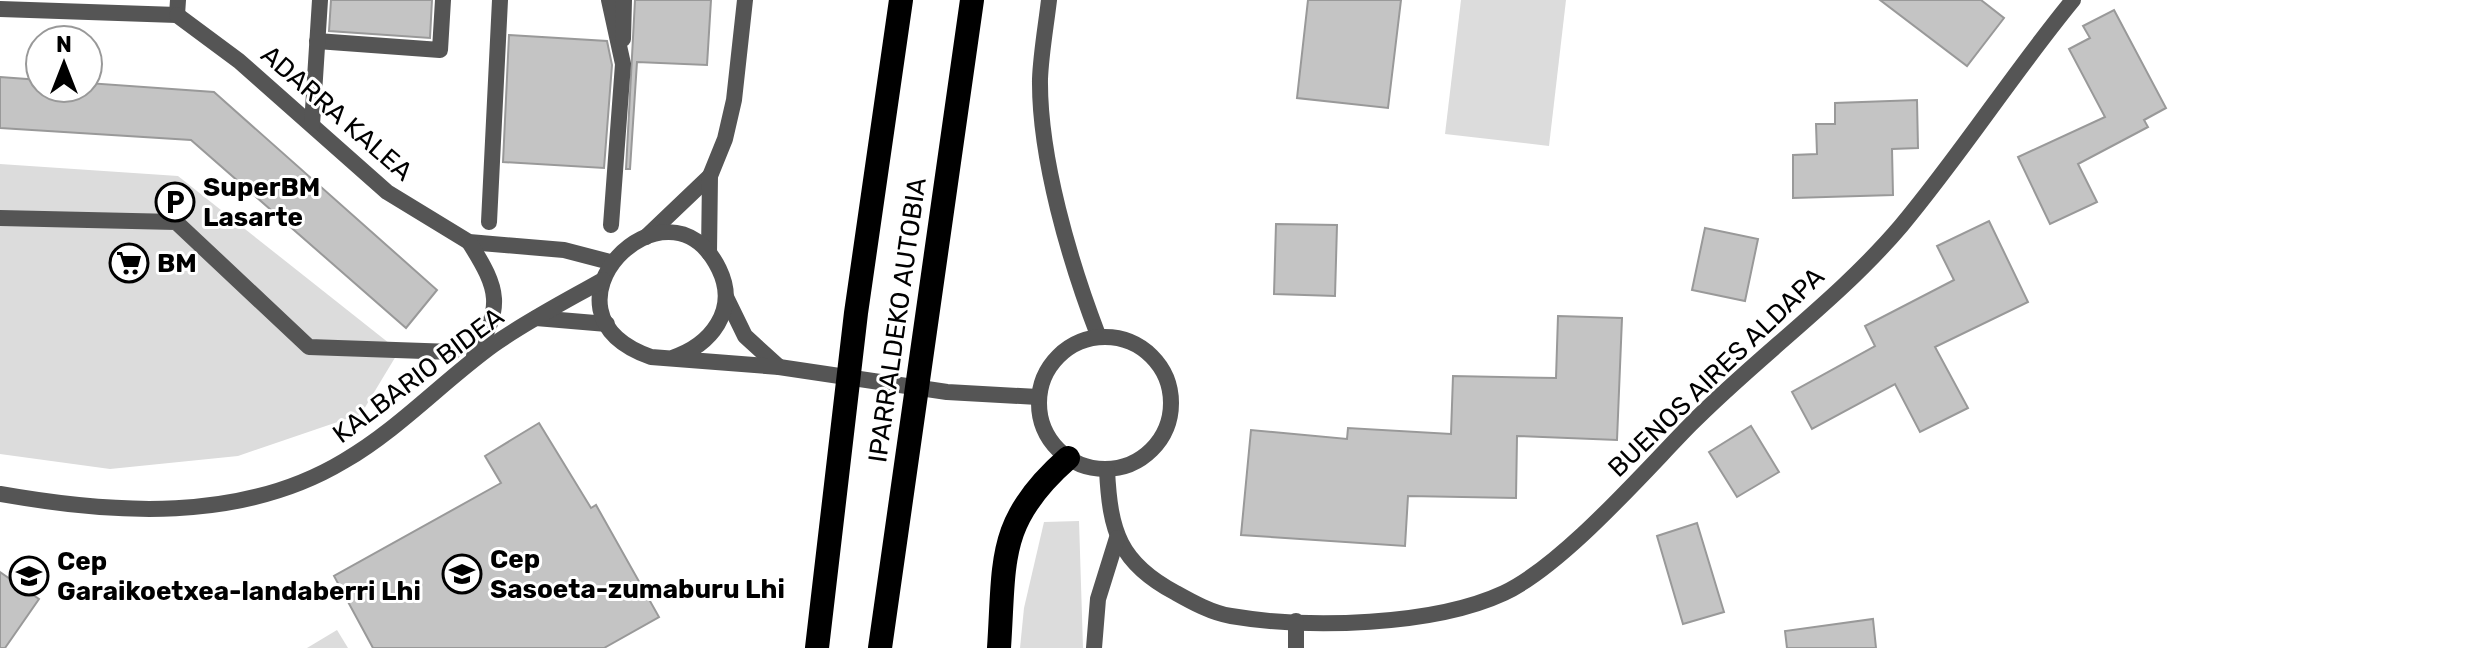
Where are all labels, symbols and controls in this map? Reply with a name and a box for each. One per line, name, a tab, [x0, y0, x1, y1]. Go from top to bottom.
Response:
north arrow	[24, 24, 104, 104]
text: N	[56, 31, 72, 58]
street label: ADARRA KALEA	[255, 39, 419, 188]
place label: SuperBM Lasarte	[203, 172, 320, 233]
street label: IPARRALDEKO AUTOBIA	[862, 176, 933, 465]
parking icon: SuperBM Lasarte	[154, 181, 196, 223]
supermarket icon: BM	[108, 242, 150, 284]
place label: BM	[157, 248, 197, 279]
street label: BUENOS AIRES ALDAPA	[1602, 261, 1831, 484]
street label: KALBARIO BIDEA	[327, 301, 510, 450]
place label: Cep Sasoeta-zumaburu Lhi	[490, 544, 785, 605]
place label: Cep Garaikoetxea-landaberri Lhi	[57, 546, 421, 607]
school or university icon: Cep Sasoeta-zumaburu Lhi	[441, 553, 483, 595]
school or university icon: Cep Garaikoetxea-landaberri Lhi	[8, 555, 50, 597]

